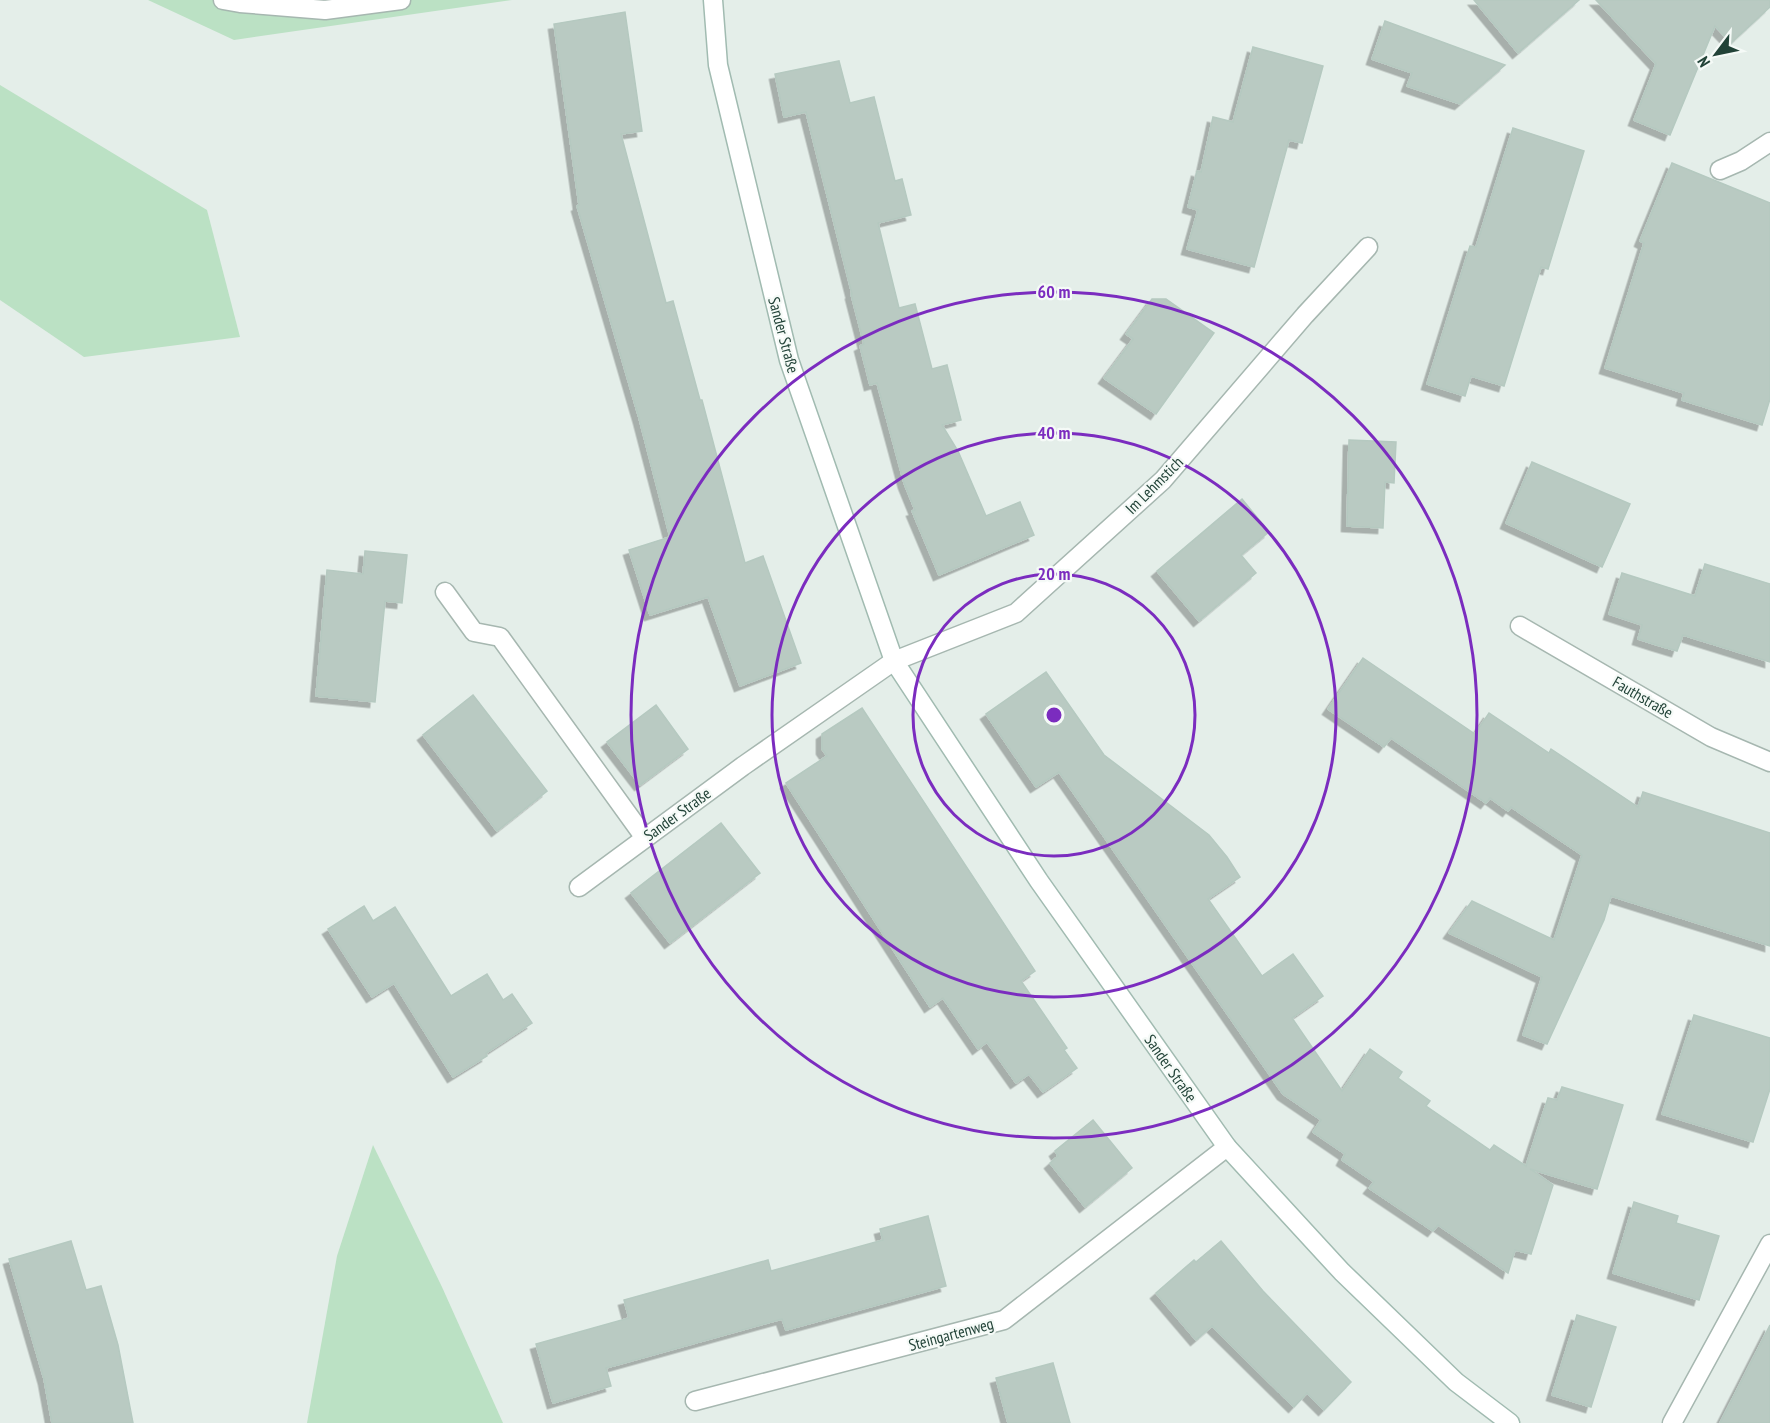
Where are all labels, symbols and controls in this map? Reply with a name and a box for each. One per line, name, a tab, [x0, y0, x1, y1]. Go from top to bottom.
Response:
north arrow	[1686, 24, 1746, 84]
text: N	[1693, 53, 1714, 71]
text: 60 m	[1038, 280, 1070, 303]
street label: Sander Straße	[764, 295, 804, 375]
text: 40 m	[1038, 421, 1070, 444]
street label: Im Lehmstich	[1121, 452, 1187, 518]
text: 20 m	[1038, 562, 1070, 585]
street label: Fauthstraße	[1609, 672, 1677, 722]
centre of rings	[1044, 705, 1064, 725]
street label: Sander Straße	[640, 783, 714, 845]
street label: Sander Straße	[1140, 1030, 1202, 1106]
street label: Steingartenweg	[906, 1313, 996, 1355]

